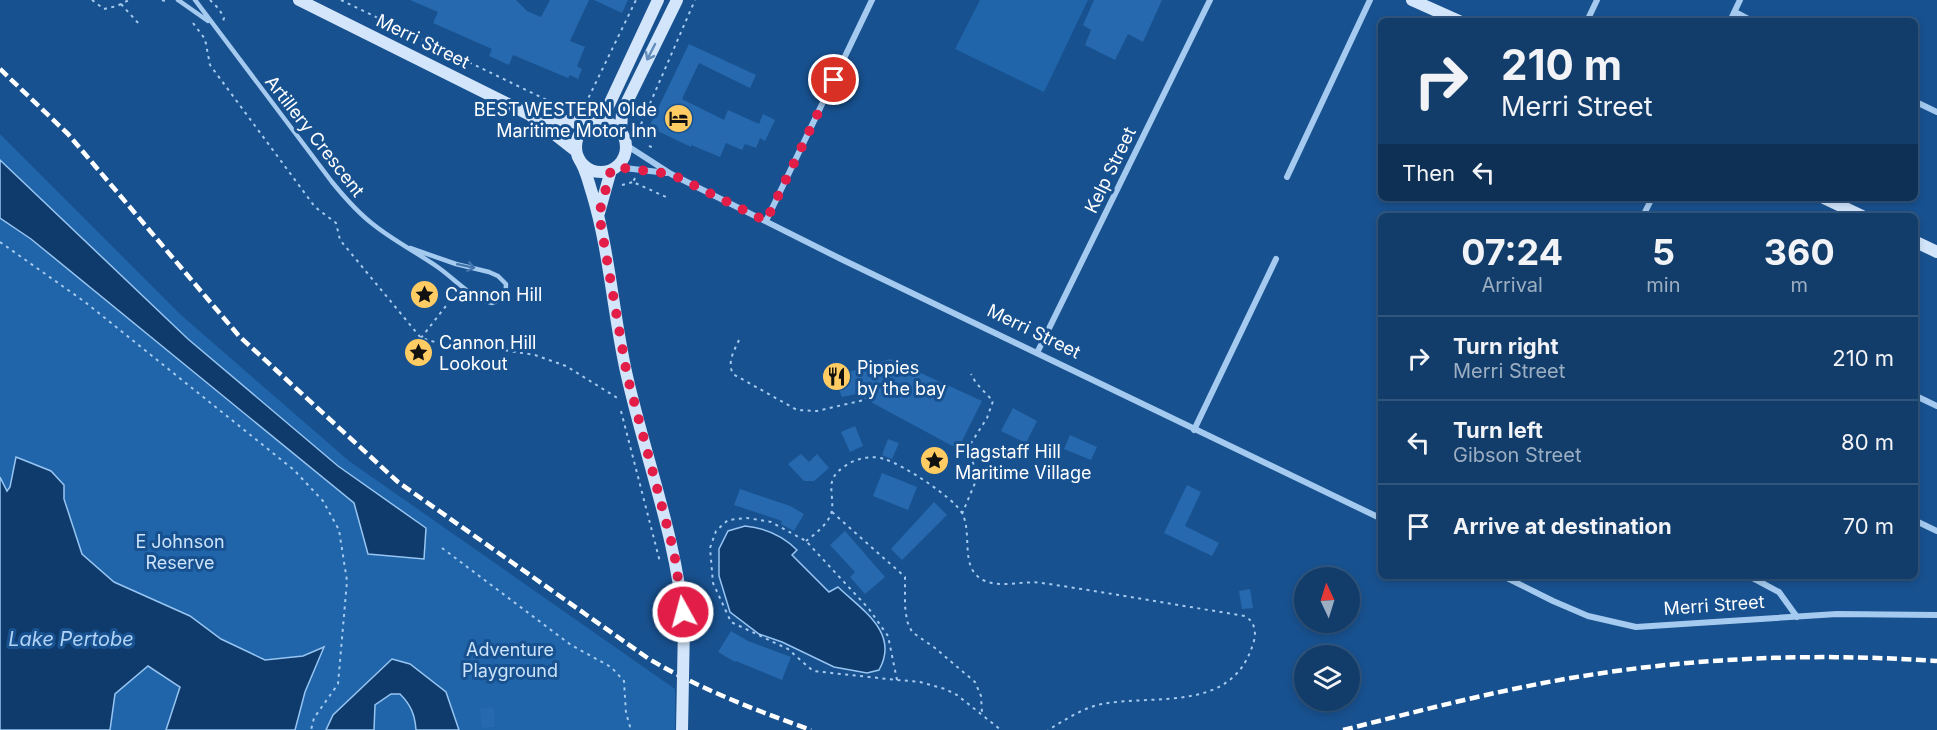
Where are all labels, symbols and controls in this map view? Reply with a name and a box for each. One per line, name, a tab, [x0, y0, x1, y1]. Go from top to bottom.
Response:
street label: Merri Street	[373, 9, 473, 73]
text: 210 m	[1501, 39, 1622, 90]
icon: right	[1402, 42, 1480, 120]
one-way arrow	[645, 43, 656, 61]
pin	[808, 54, 859, 105]
icon: arrive	[817, 63, 850, 96]
street label: Artillery Crescent	[261, 71, 369, 201]
text: Merri Street	[1501, 90, 1653, 123]
place label: BEST WESTERN Olde Maritime Motor Inn	[474, 99, 657, 141]
hotel icon: BEST WESTERN Olde Maritime Motor Inn	[662, 103, 694, 135]
street label: Kelp Street	[1080, 123, 1140, 216]
icon: left	[1467, 156, 1500, 189]
text: Then	[1402, 160, 1455, 186]
text: 07:24	[1461, 230, 1563, 274]
text: 5	[1652, 230, 1675, 274]
text: 360	[1764, 230, 1835, 274]
one-way arrow	[455, 261, 475, 272]
text: Arrival	[1481, 273, 1543, 297]
text: min	[1646, 273, 1681, 297]
text: m	[1791, 273, 1808, 297]
place icon: Cannon Hill	[408, 278, 440, 310]
place label: Cannon Hill	[445, 284, 542, 305]
street label: Merri Street	[984, 299, 1084, 363]
place label: Cannon Hill Lookout	[439, 332, 536, 374]
text: Turn right	[1453, 333, 1559, 359]
place icon: Cannon Hill Lookout	[402, 336, 434, 368]
icon: right	[1402, 342, 1435, 375]
text: 210 m	[1832, 345, 1894, 371]
place label: Pippies by the bay	[857, 357, 946, 399]
text: Merri Street	[1453, 359, 1565, 383]
restaurant icon: Pippies by the bay	[820, 361, 852, 393]
text: Turn left	[1453, 417, 1543, 443]
icon: left	[1402, 426, 1435, 459]
text: 80 m	[1841, 429, 1894, 455]
place label: Flagstaff Hill Maritime Village	[955, 441, 1092, 483]
text: Gibson Street	[1453, 443, 1581, 467]
place icon: Flagstaff Hill Maritime Village	[918, 445, 950, 477]
icon: arrive	[1402, 510, 1435, 543]
text: Arrive at destination	[1453, 513, 1672, 539]
text: 70 m	[1843, 513, 1894, 539]
park label: E Johnson Reserve	[135, 531, 225, 573]
north arrow	[1294, 567, 1360, 633]
map controls	[1294, 567, 1360, 711]
position arrow	[651, 580, 715, 644]
street label: Merri Street	[1663, 591, 1765, 619]
water label: Lake Pertobe	[8, 627, 134, 651]
park label: Adventure Playground	[462, 639, 558, 681]
button: layers	[1294, 645, 1360, 711]

